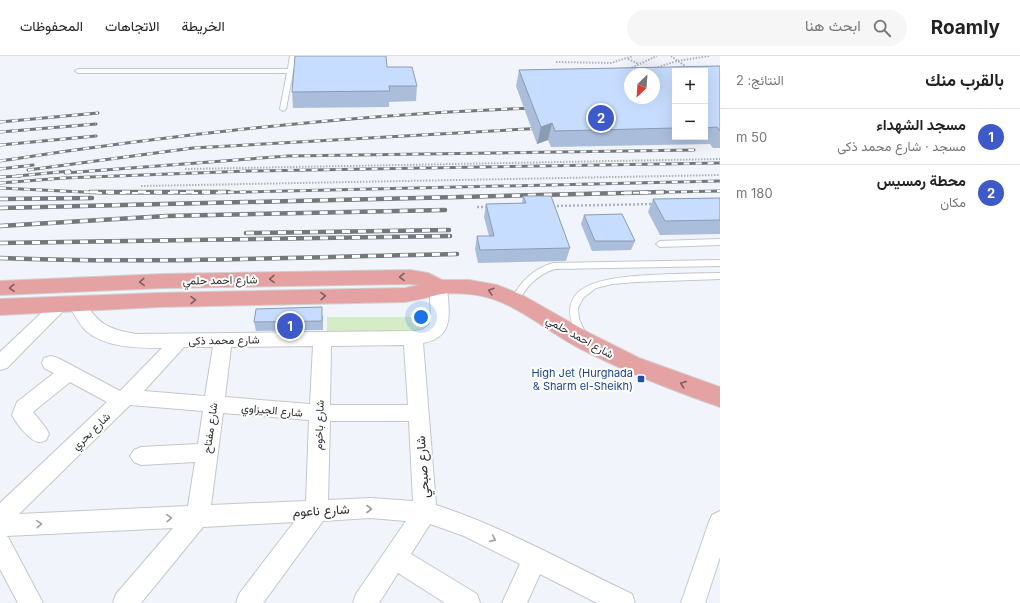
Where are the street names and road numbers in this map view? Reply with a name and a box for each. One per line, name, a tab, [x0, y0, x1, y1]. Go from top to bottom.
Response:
street label: شارع احمد حلمي	[182, 272, 258, 291]
street label: شارع احمد حلمي	[542, 313, 616, 364]
street label: شارع محمد ذكى	[188, 332, 260, 349]
street label: شارع باخوم	[311, 399, 328, 450]
street label: شارع الجيزاوي	[240, 400, 304, 423]
street label: شارع مفتاح	[200, 401, 222, 454]
street label: شارع بحري	[69, 409, 115, 455]
street label: شارع صبحي	[412, 435, 435, 499]
street label: شارع ناعوم	[292, 501, 350, 521]

